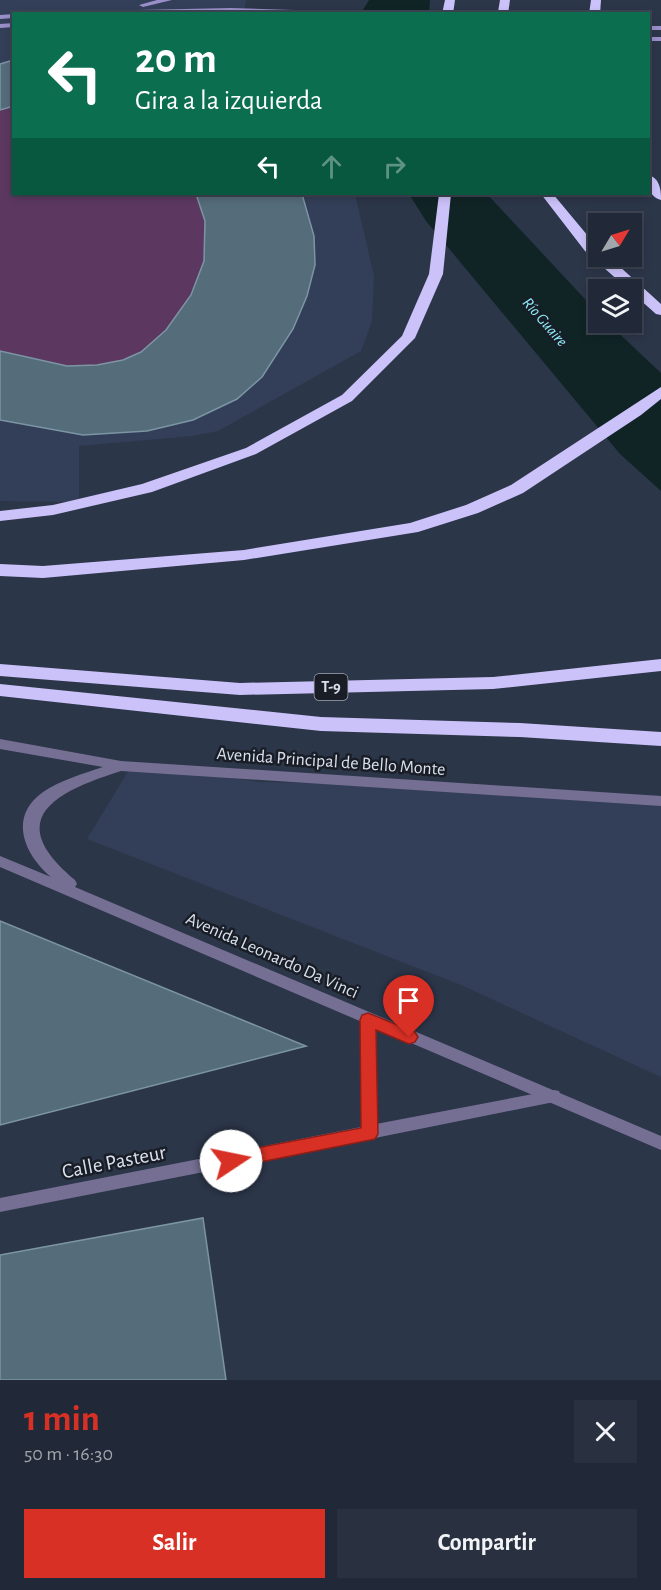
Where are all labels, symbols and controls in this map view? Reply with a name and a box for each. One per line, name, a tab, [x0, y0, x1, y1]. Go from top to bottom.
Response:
icon: left	[36, 36, 114, 114]
text: 20 m	[135, 38, 217, 80]
text: Gira a la izquierda	[135, 87, 323, 114]
icon: left	[252, 150, 285, 183]
icon: ahead	[315, 150, 348, 183]
icon: right	[378, 150, 411, 183]
north arrow	[588, 213, 642, 267]
map controls	[588, 213, 642, 333]
button: layers	[588, 279, 642, 333]
water label: Río Guaire	[520, 294, 570, 350]
road number: T-9	[314, 674, 348, 700]
street label: Avenida Principal de Bello Monte	[216, 745, 446, 779]
street label: Avenida Leonardo Da Vinci	[183, 910, 361, 1002]
pin	[383, 975, 434, 1037]
icon: arrive	[392, 984, 425, 1017]
position arrow	[199, 1129, 263, 1193]
street label: Calle Pasteur	[60, 1142, 168, 1182]
button: close	[574, 1400, 637, 1463]
text: 1 min	[24, 1401, 100, 1437]
text: 50 m · 16:30	[24, 1444, 113, 1464]
button: Salir	[24, 1509, 325, 1578]
button: Compartir	[337, 1509, 637, 1578]

